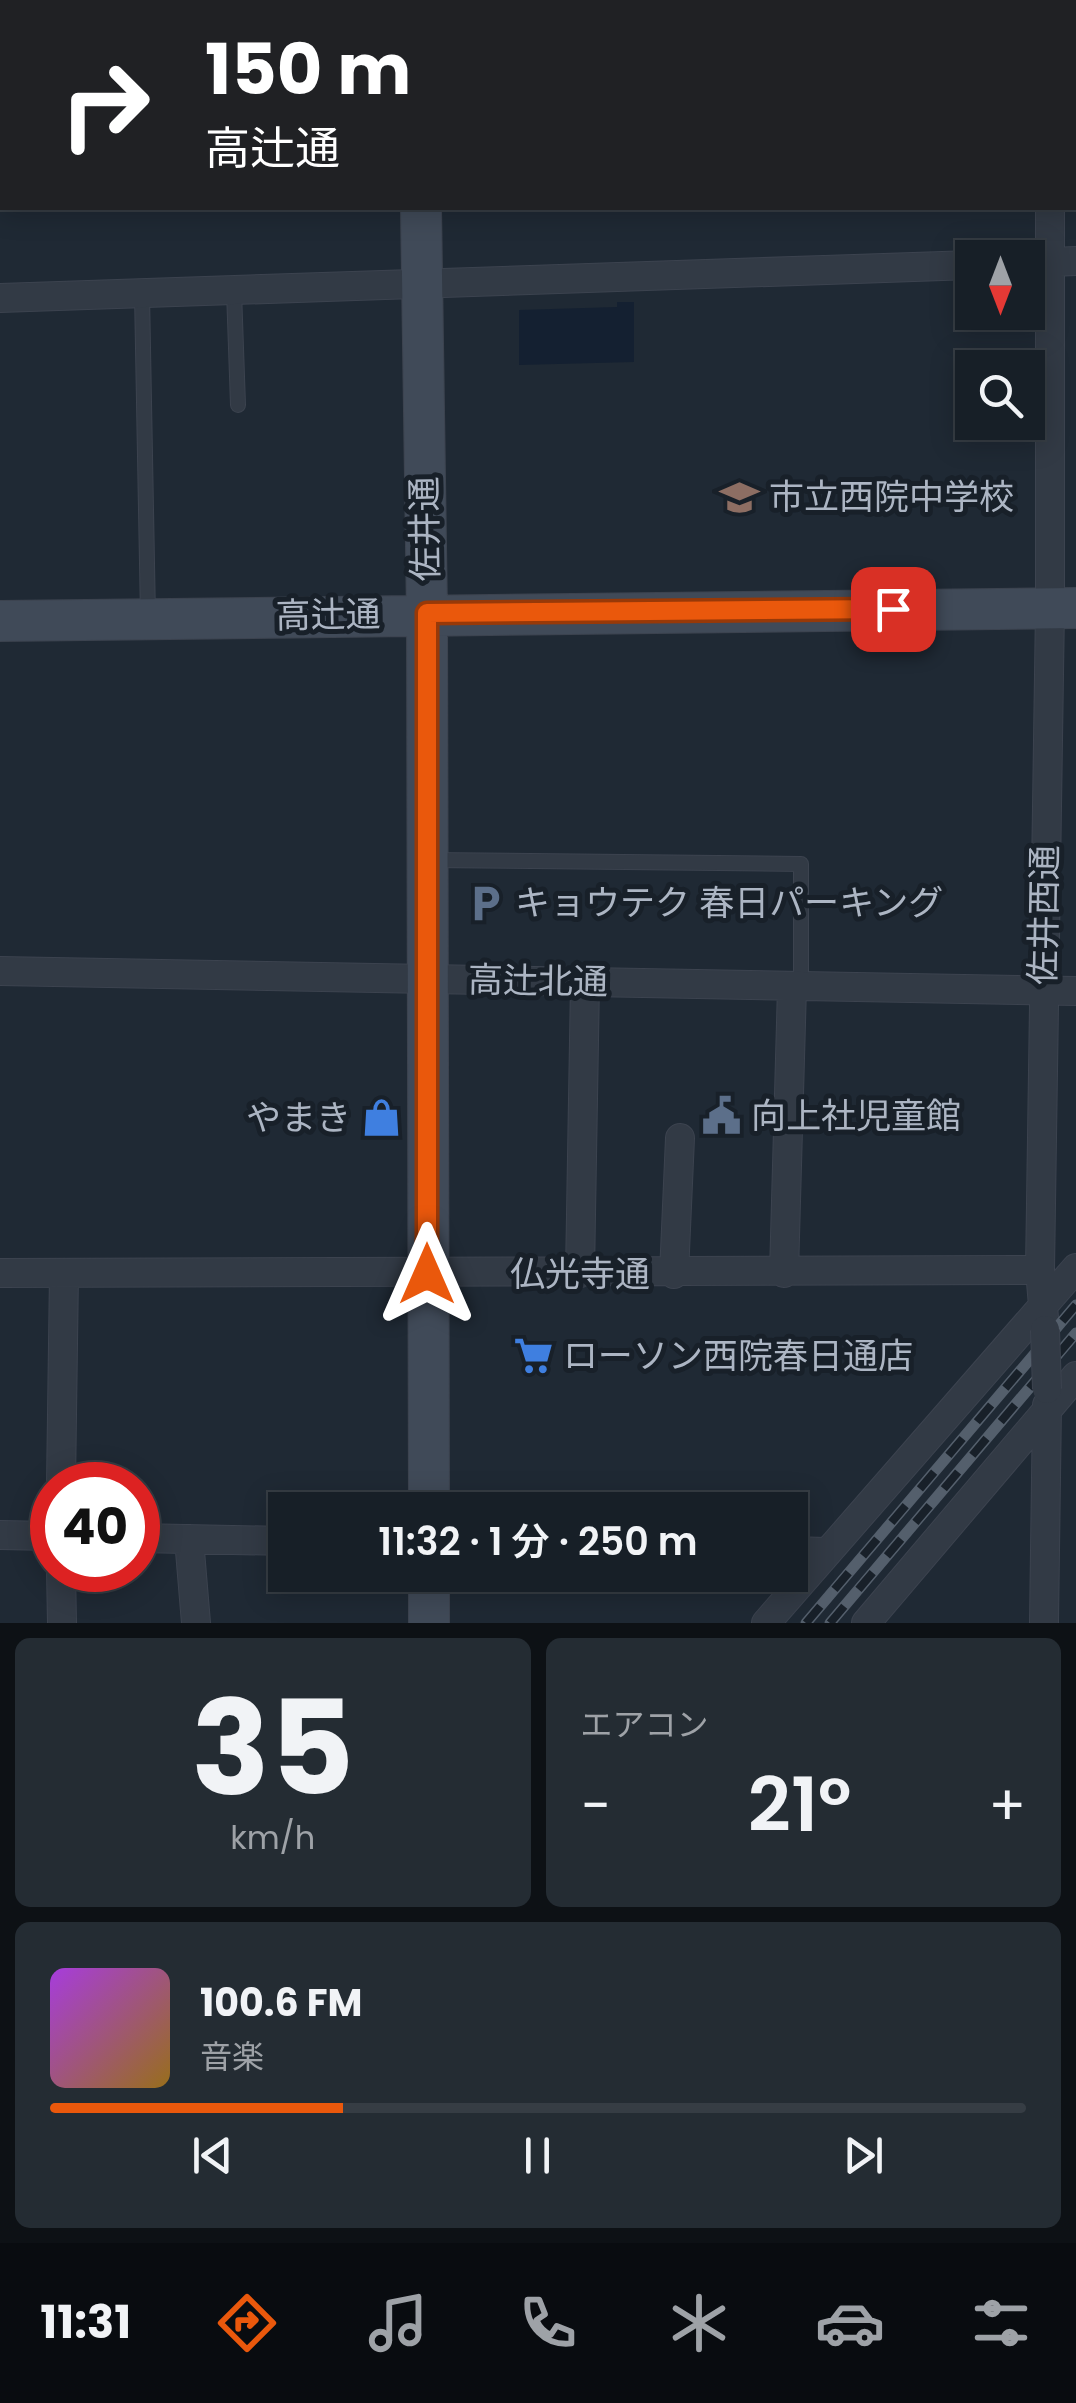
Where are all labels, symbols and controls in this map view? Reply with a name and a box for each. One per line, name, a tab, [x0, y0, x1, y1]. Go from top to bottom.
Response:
text: 150 m	[205, 20, 411, 119]
icon: right	[40, 40, 170, 170]
text: 高辻通	[205, 117, 340, 180]
north arrow	[955, 240, 1045, 330]
map controls	[955, 240, 1045, 440]
button: search	[955, 350, 1045, 440]
place label: 市立西院中学校	[769, 472, 1014, 521]
street label: 佐井通	[399, 476, 450, 582]
school or university icon: 市立西院中学校	[718, 476, 760, 518]
pin	[851, 567, 936, 652]
icon: arrive	[866, 582, 921, 637]
street label: 高辻通	[275, 589, 381, 640]
street label: 佐井西通	[1018, 845, 1069, 985]
place label: キョウテク 春日パーキング	[515, 878, 943, 927]
parking icon: キョウテク 春日パーキング	[464, 882, 506, 924]
street label: 高辻北通	[468, 955, 608, 1006]
place label: 向上社児童館	[751, 1091, 961, 1140]
place label: やまき	[246, 1093, 351, 1142]
public building icon: 向上社児童館	[700, 1095, 742, 1137]
shop icon: やまき	[360, 1097, 402, 1139]
position arrow	[375, 1222, 479, 1326]
street label: 仏光寺通	[510, 1249, 650, 1298]
place label: ローソン西院春日通店	[563, 1331, 913, 1380]
supermarket icon: ローソン西院春日通店	[512, 1335, 554, 1377]
speed limit sign: 40	[30, 1462, 160, 1592]
text: 11:32 · 1 分 · 250 m	[378, 1515, 698, 1568]
text: 35	[191, 1657, 354, 1840]
text: エアコン	[581, 1702, 709, 1747]
text: 21°	[748, 1752, 851, 1857]
text: −	[581, 1767, 611, 1844]
text: +	[988, 1767, 1026, 1844]
text: km/h	[230, 1815, 315, 1860]
text: 100.6 FM	[200, 1976, 363, 2029]
text: 音楽	[200, 2034, 264, 2079]
icon: previous	[185, 2128, 240, 2183]
icon: pause	[510, 2128, 565, 2183]
icon: next	[836, 2128, 891, 2183]
icon: directions	[212, 2288, 282, 2358]
icon: music	[363, 2288, 433, 2358]
icon: phone	[513, 2288, 583, 2358]
icon: climate	[664, 2288, 734, 2358]
icon: car	[815, 2288, 885, 2358]
icon: filters	[966, 2288, 1036, 2358]
text: 11:31	[40, 2291, 131, 2354]

